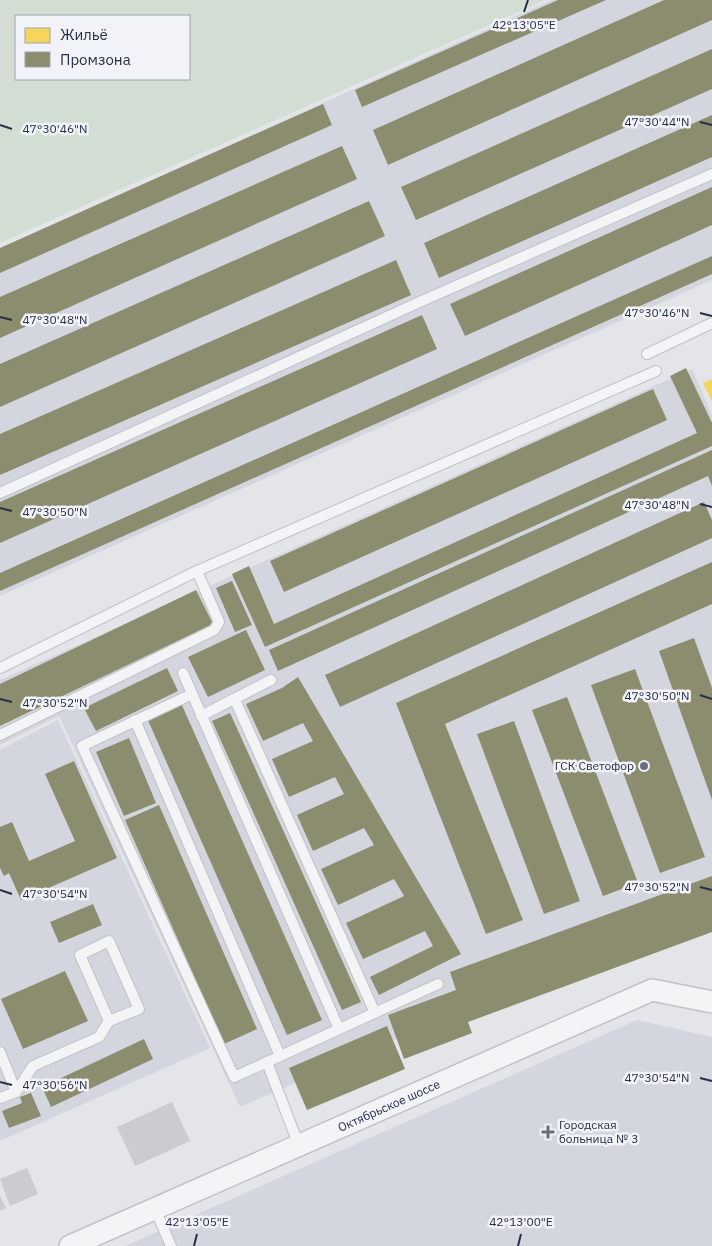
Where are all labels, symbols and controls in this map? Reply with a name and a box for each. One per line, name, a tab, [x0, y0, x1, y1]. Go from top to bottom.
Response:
legend	[15, 15, 190, 80]
text: 42°13'05"E	[492, 17, 556, 32]
text: Жильё	[60, 25, 108, 44]
text: Промзона	[60, 50, 131, 69]
text: 47°30'44"N	[624, 114, 690, 129]
text: 47°30'46"N	[22, 121, 88, 136]
text: 47°30'46"N	[624, 305, 690, 320]
text: 47°30'48"N	[22, 312, 88, 327]
text: 47°30'48"N	[624, 497, 690, 512]
text: 47°30'50"N	[22, 504, 88, 519]
text: 47°30'50"N	[624, 688, 690, 703]
text: 47°30'52"N	[22, 695, 88, 710]
place label: ГСК Светофор	[555, 758, 634, 773]
marker: ГСК Светофор	[638, 760, 650, 772]
text: 47°30'52"N	[624, 879, 690, 894]
text: 47°30'54"N	[22, 886, 88, 901]
text: 47°30'54"N	[624, 1070, 690, 1085]
street label: Октябрьское шоссе	[335, 1076, 443, 1135]
text: 47°30'56"N	[22, 1077, 88, 1092]
place label: Городская больница № 3	[559, 1117, 638, 1146]
marker: Городская больница № 3	[541, 1125, 555, 1139]
text: 42°13'05"E	[165, 1214, 229, 1229]
text: 42°13'00"E	[489, 1214, 553, 1229]

